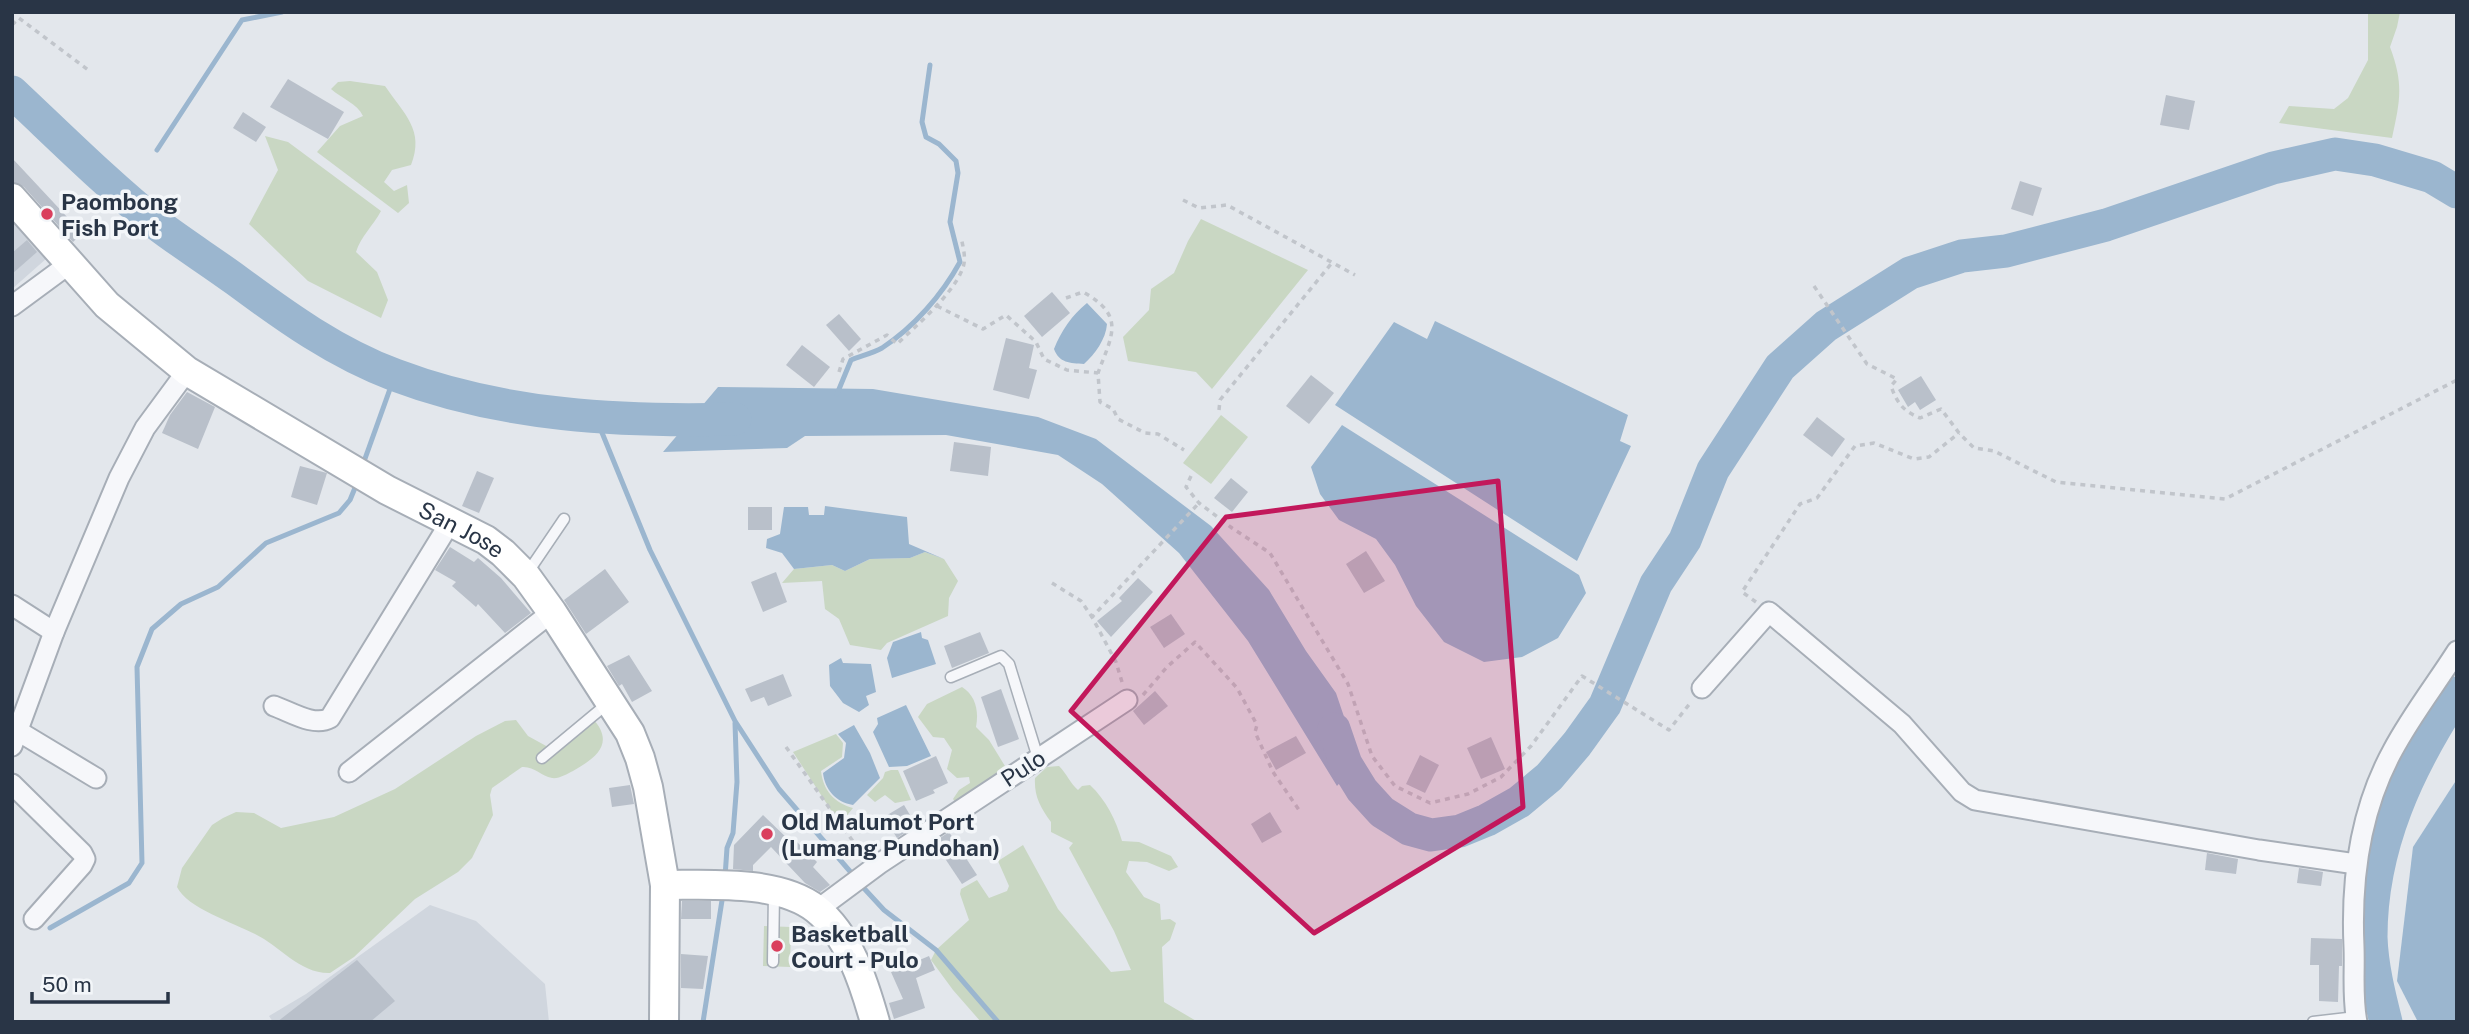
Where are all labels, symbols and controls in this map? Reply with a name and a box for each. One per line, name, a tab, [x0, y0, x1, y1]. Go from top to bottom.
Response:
place label: Paombong Fish Port	[61, 188, 178, 241]
marker: Paombong Fish Port	[39, 206, 55, 222]
street label: San Jose	[415, 495, 510, 563]
street label: Pulo	[996, 744, 1050, 792]
place label: Old Malumot Port (Lumang Pundohan)	[781, 808, 1000, 861]
marker: Old Malumot Port (Lumang Pundohan)	[759, 826, 775, 842]
place label: Basketball Court - Pulo	[791, 920, 919, 973]
marker: Basketball Court - Pulo	[769, 938, 785, 954]
scale bar	[32, 960, 168, 1004]
text: 50 m	[42, 972, 92, 997]

